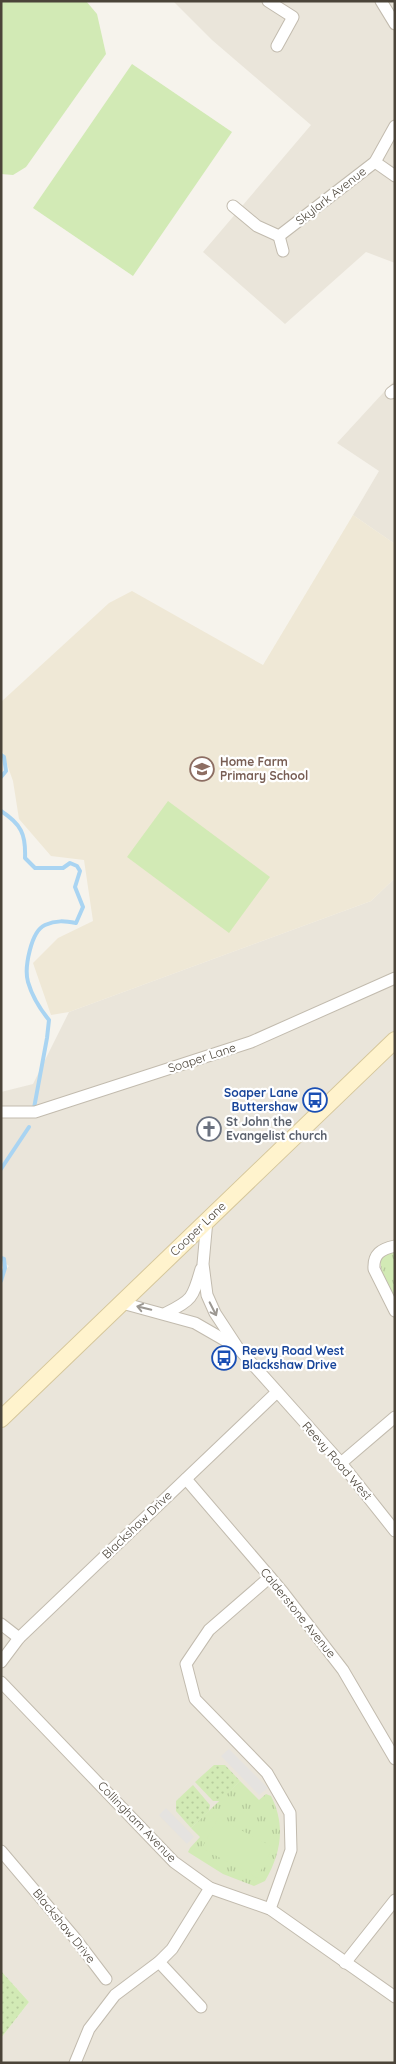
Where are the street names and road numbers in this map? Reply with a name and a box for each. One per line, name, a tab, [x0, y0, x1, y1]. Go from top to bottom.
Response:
street label: Skylark Avenue	[292, 163, 369, 228]
street label: Soaper Lane	[166, 1039, 238, 1076]
street label: Cooper Lane	[167, 1198, 229, 1259]
street label: Reevy Road West	[299, 1418, 375, 1503]
street label: Blackshaw Drive	[99, 1487, 175, 1562]
street label: Calderstone Avenue	[258, 1565, 339, 1661]
street label: Collingham Avenue	[95, 1778, 180, 1865]
street label: Blackshaw Drive	[30, 1886, 99, 1966]

